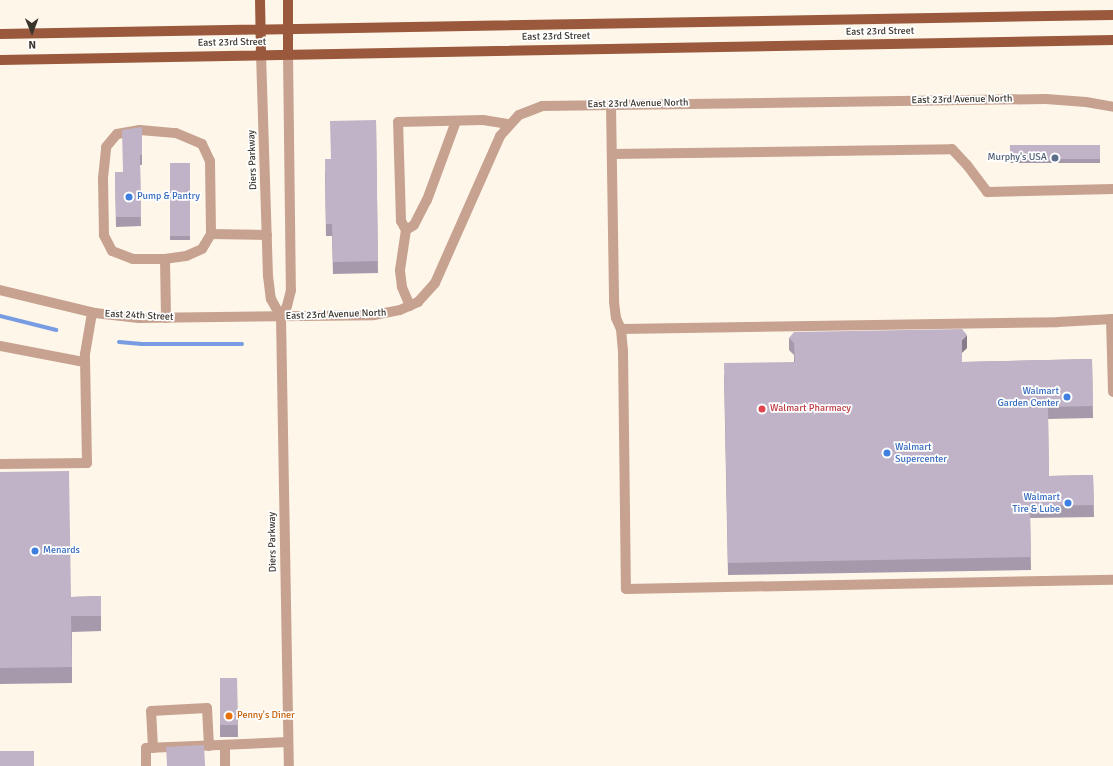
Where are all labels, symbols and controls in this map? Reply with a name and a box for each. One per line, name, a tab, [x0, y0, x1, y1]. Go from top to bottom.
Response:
north arrow	[12, 12, 52, 52]
street label: East 23rd Street	[846, 25, 914, 39]
street label: East 23rd Street	[522, 30, 590, 44]
street label: East 23rd Street	[198, 36, 266, 50]
text: N	[28, 38, 36, 51]
street label: East 23rd Avenue North	[911, 93, 1013, 107]
street label: East 23rd Avenue North	[587, 97, 689, 111]
street label: Diers Parkway	[246, 130, 260, 190]
place label: Murphy's USA	[988, 152, 1047, 164]
marker: Murphy's USA	[1050, 153, 1060, 163]
place label: Pump & Pantry	[137, 191, 200, 203]
marker: Pump & Pantry	[124, 192, 134, 202]
street label: East 23rd Avenue North	[285, 307, 387, 323]
street label: East 24th Street	[104, 308, 174, 324]
place label: Walmart Garden Center	[997, 385, 1059, 408]
marker: Walmart Garden Center	[1062, 392, 1072, 402]
place label: Walmart Pharmacy	[770, 403, 851, 415]
marker: Walmart Pharmacy	[757, 404, 767, 414]
place label: Walmart Supercenter	[895, 441, 947, 464]
marker: Walmart Supercenter	[882, 448, 892, 458]
place label: Walmart Tire & Lube	[1013, 491, 1060, 514]
marker: Walmart Tire & Lube	[1063, 498, 1073, 508]
street label: Diers Parkway	[266, 512, 280, 572]
place label: Menards	[43, 545, 80, 557]
marker: Menards	[30, 546, 40, 556]
place label: Penny's Diner	[237, 710, 295, 722]
marker: Penny's Diner	[224, 711, 234, 721]

